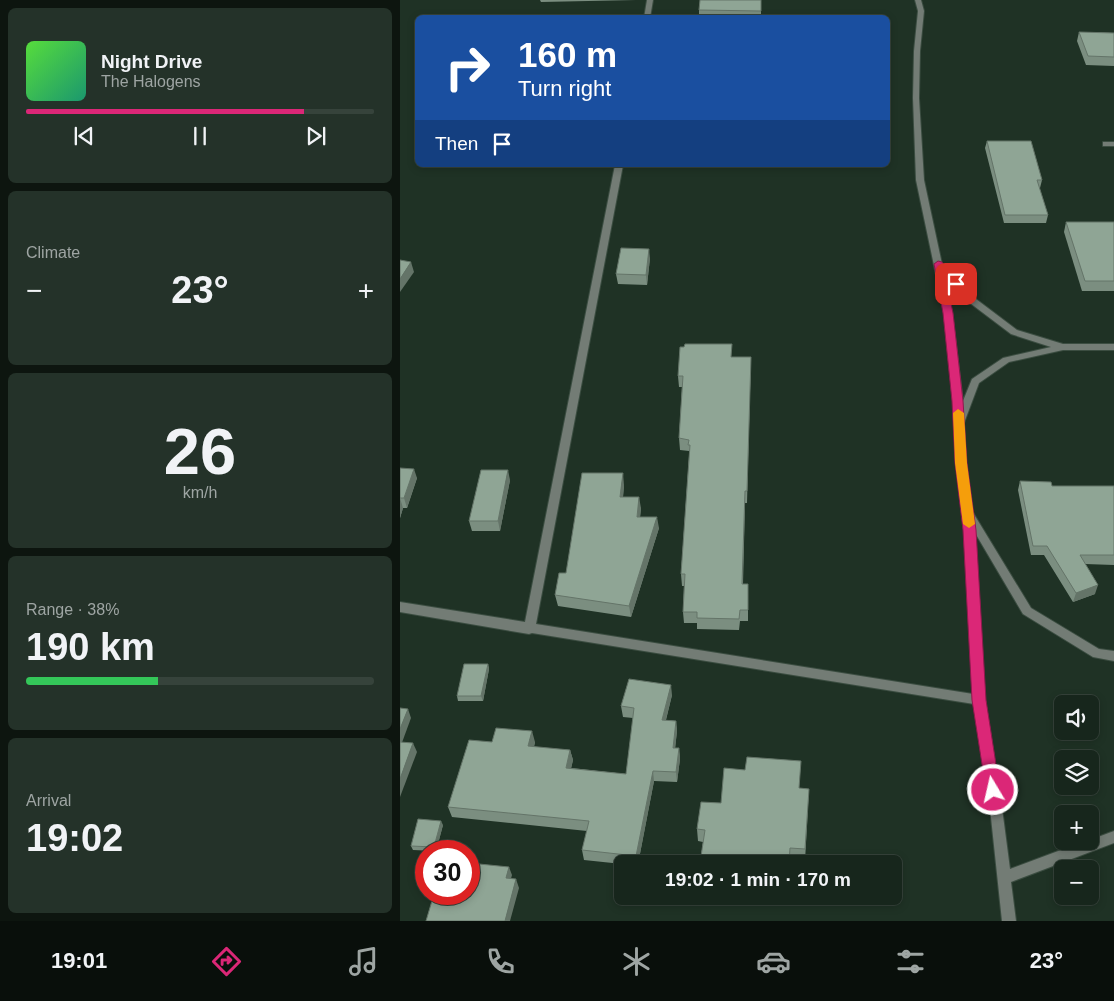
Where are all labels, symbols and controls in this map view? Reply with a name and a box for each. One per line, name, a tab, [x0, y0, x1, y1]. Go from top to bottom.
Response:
icon: right	[435, 35, 500, 100]
text: 160 m	[518, 35, 617, 74]
text: Night Drive	[101, 51, 202, 72]
text: The Halogens	[101, 73, 201, 90]
text: Turn right	[518, 76, 611, 101]
icon: previous	[70, 122, 98, 150]
icon: pause	[186, 122, 214, 150]
icon: next	[302, 122, 330, 150]
icon: arrive	[488, 130, 516, 158]
text: Then	[435, 133, 478, 154]
text: Climate	[26, 244, 80, 261]
pin	[935, 263, 977, 305]
text: 23°	[171, 269, 229, 311]
icon: arrive	[942, 270, 970, 298]
text: −	[26, 275, 42, 306]
text: +	[358, 275, 374, 306]
text: 26	[164, 415, 236, 488]
text: km/h	[183, 484, 217, 501]
text: Range · 38%	[26, 601, 119, 618]
text: 190 km	[26, 626, 155, 668]
map controls	[1054, 695, 1099, 905]
button: sound	[1054, 695, 1099, 740]
button: layers	[1054, 750, 1099, 795]
position arrow	[966, 763, 1018, 815]
text: Arrival	[26, 792, 71, 809]
button: +	[1054, 805, 1099, 850]
text: 19:02	[26, 817, 123, 859]
speed limit sign: 30	[415, 840, 480, 905]
button: −	[1054, 860, 1099, 905]
text: 19:02 · 1 min · 170 m	[665, 869, 851, 890]
icon: directions	[209, 944, 244, 979]
icon: music	[346, 944, 381, 979]
icon: phone	[483, 944, 518, 979]
icon: climate	[619, 944, 654, 979]
icon: car	[756, 944, 791, 979]
icon: filters	[893, 944, 928, 979]
text: 19:01	[51, 948, 107, 973]
text: 23°	[1030, 948, 1063, 973]

